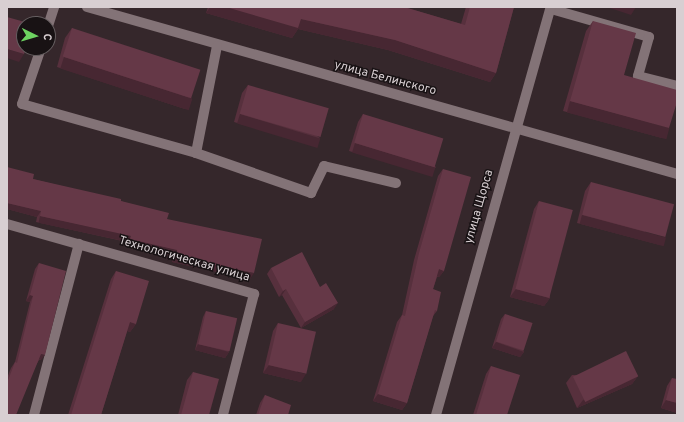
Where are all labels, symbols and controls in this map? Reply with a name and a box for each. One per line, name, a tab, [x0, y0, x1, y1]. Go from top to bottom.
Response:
north arrow	[16, 16, 56, 56]
text: С	[40, 33, 54, 41]
street label: улица Белинского	[332, 58, 438, 100]
street label: улица Щорса	[463, 168, 497, 246]
street label: Технологическая улица	[117, 234, 251, 286]

